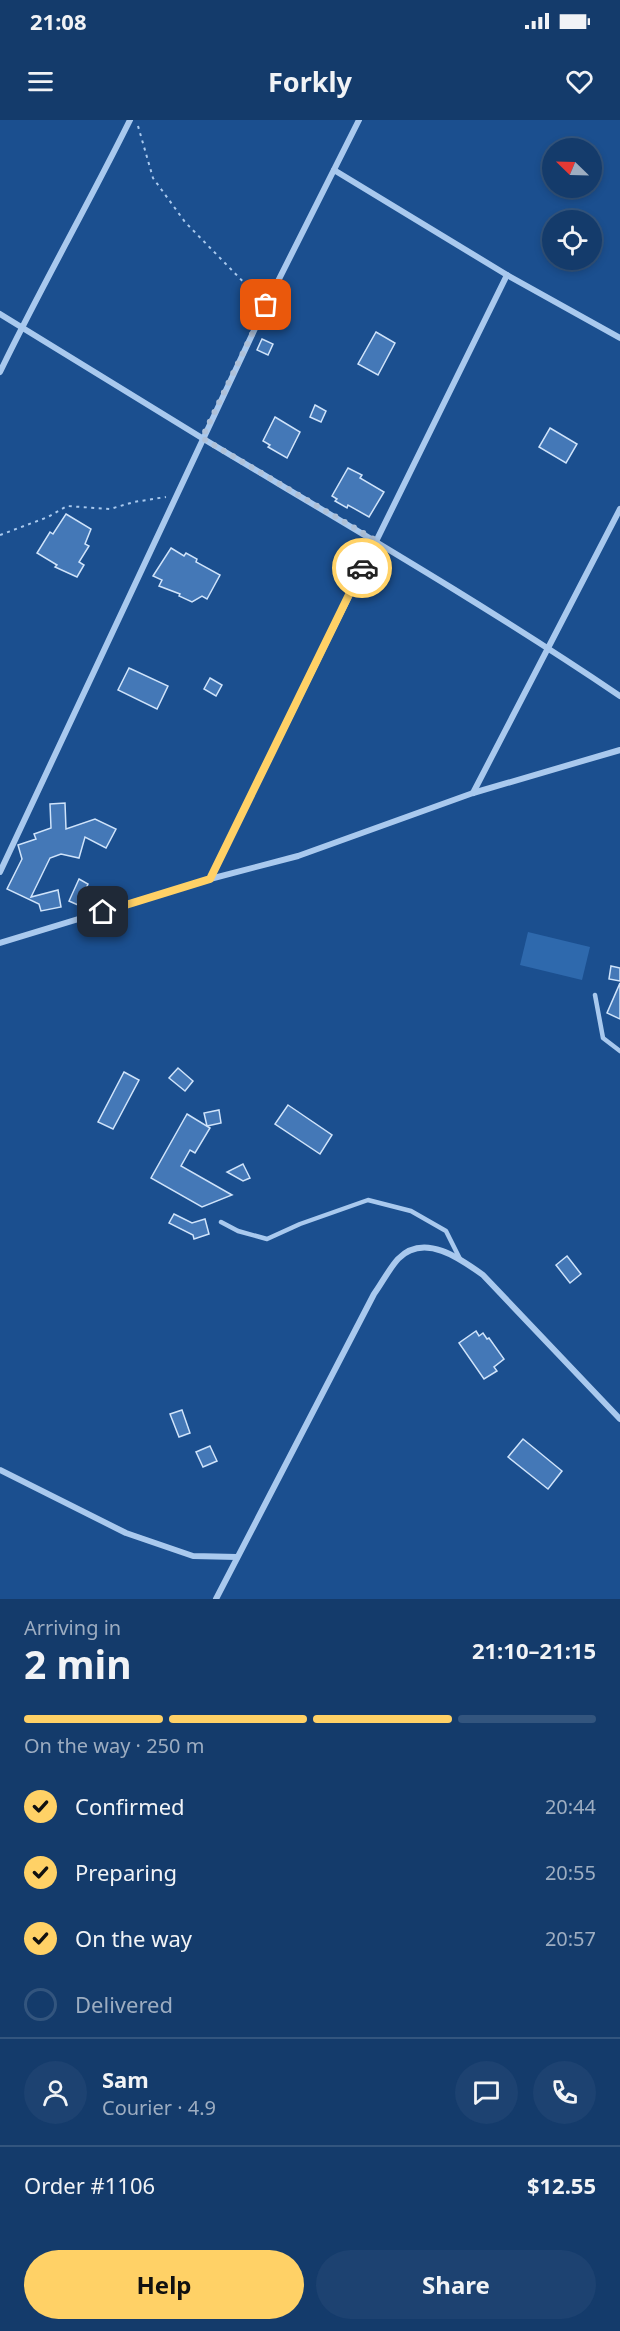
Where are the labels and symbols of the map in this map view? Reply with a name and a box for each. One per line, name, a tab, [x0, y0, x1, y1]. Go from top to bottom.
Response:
north arrow	[542, 138, 602, 198]
pin	[240, 279, 291, 330]
courier	[332, 538, 392, 598]
pin	[77, 886, 128, 937]

